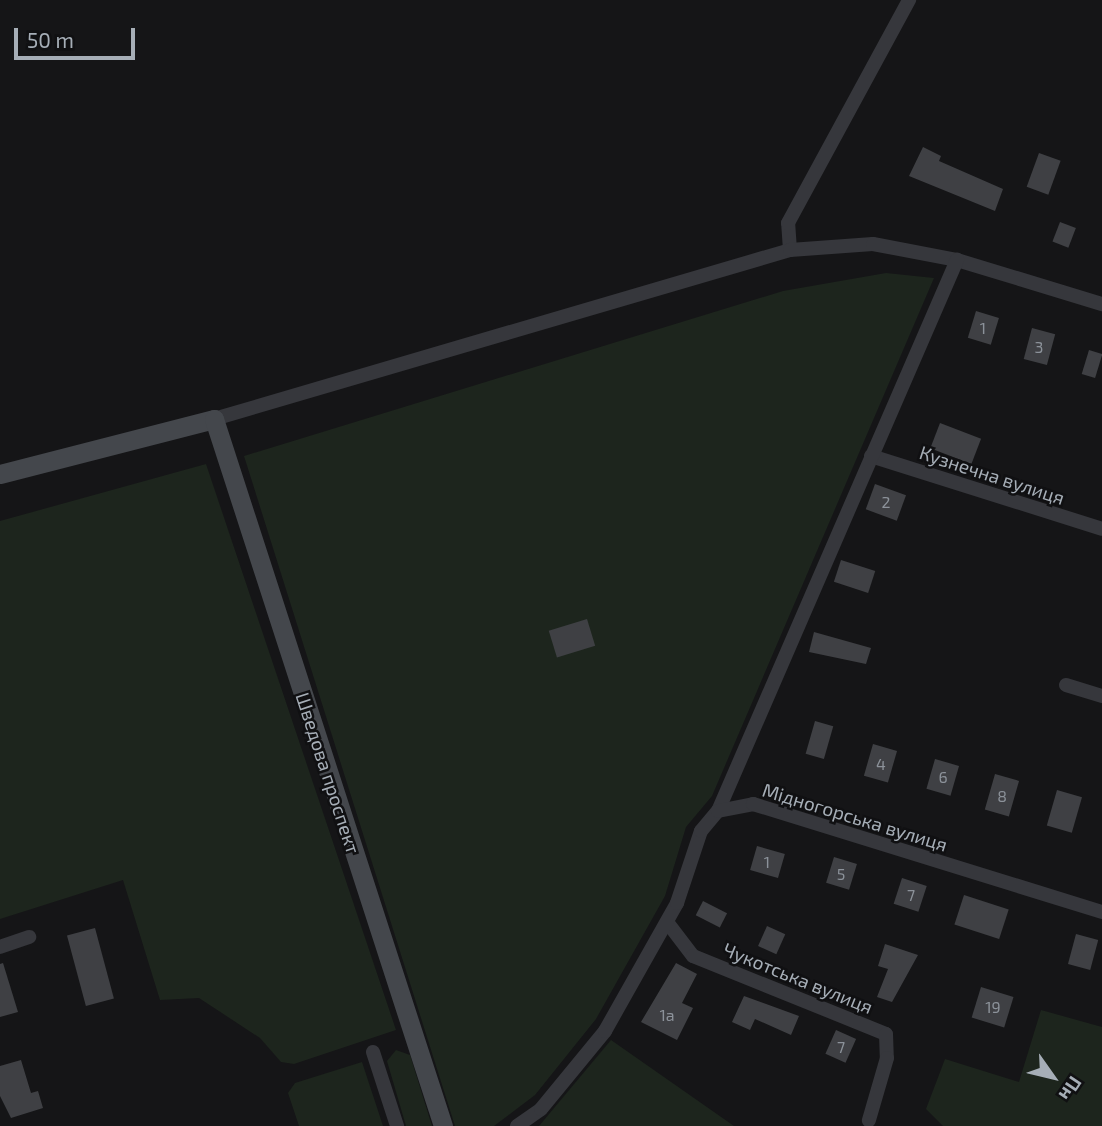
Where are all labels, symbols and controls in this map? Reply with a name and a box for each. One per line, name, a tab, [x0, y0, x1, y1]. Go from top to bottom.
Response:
scale bar	[18, 14, 138, 58]
text: 50 m	[27, 27, 74, 52]
house number: 1	[980, 318, 986, 338]
house number: 3	[1035, 337, 1043, 357]
street label: Кузнечна вулиця	[917, 441, 1067, 509]
house number: 2	[882, 492, 890, 512]
street label: Шведова проспект	[291, 689, 365, 857]
house number: 4	[876, 754, 886, 774]
house number: 6	[938, 767, 948, 787]
street label: Мідногорська вулиця	[760, 778, 950, 856]
house number: 8	[997, 786, 1007, 806]
house number: 1	[764, 852, 770, 872]
house number: 5	[837, 864, 845, 884]
house number: 7	[907, 885, 915, 905]
street label: Чукотська вулиця	[720, 938, 876, 1018]
house number: 19	[985, 997, 1001, 1017]
house number: 1а	[659, 1005, 675, 1025]
house number: 7	[837, 1037, 845, 1057]
north arrow	[1018, 1042, 1088, 1112]
text: Пн	[1054, 1072, 1087, 1106]

